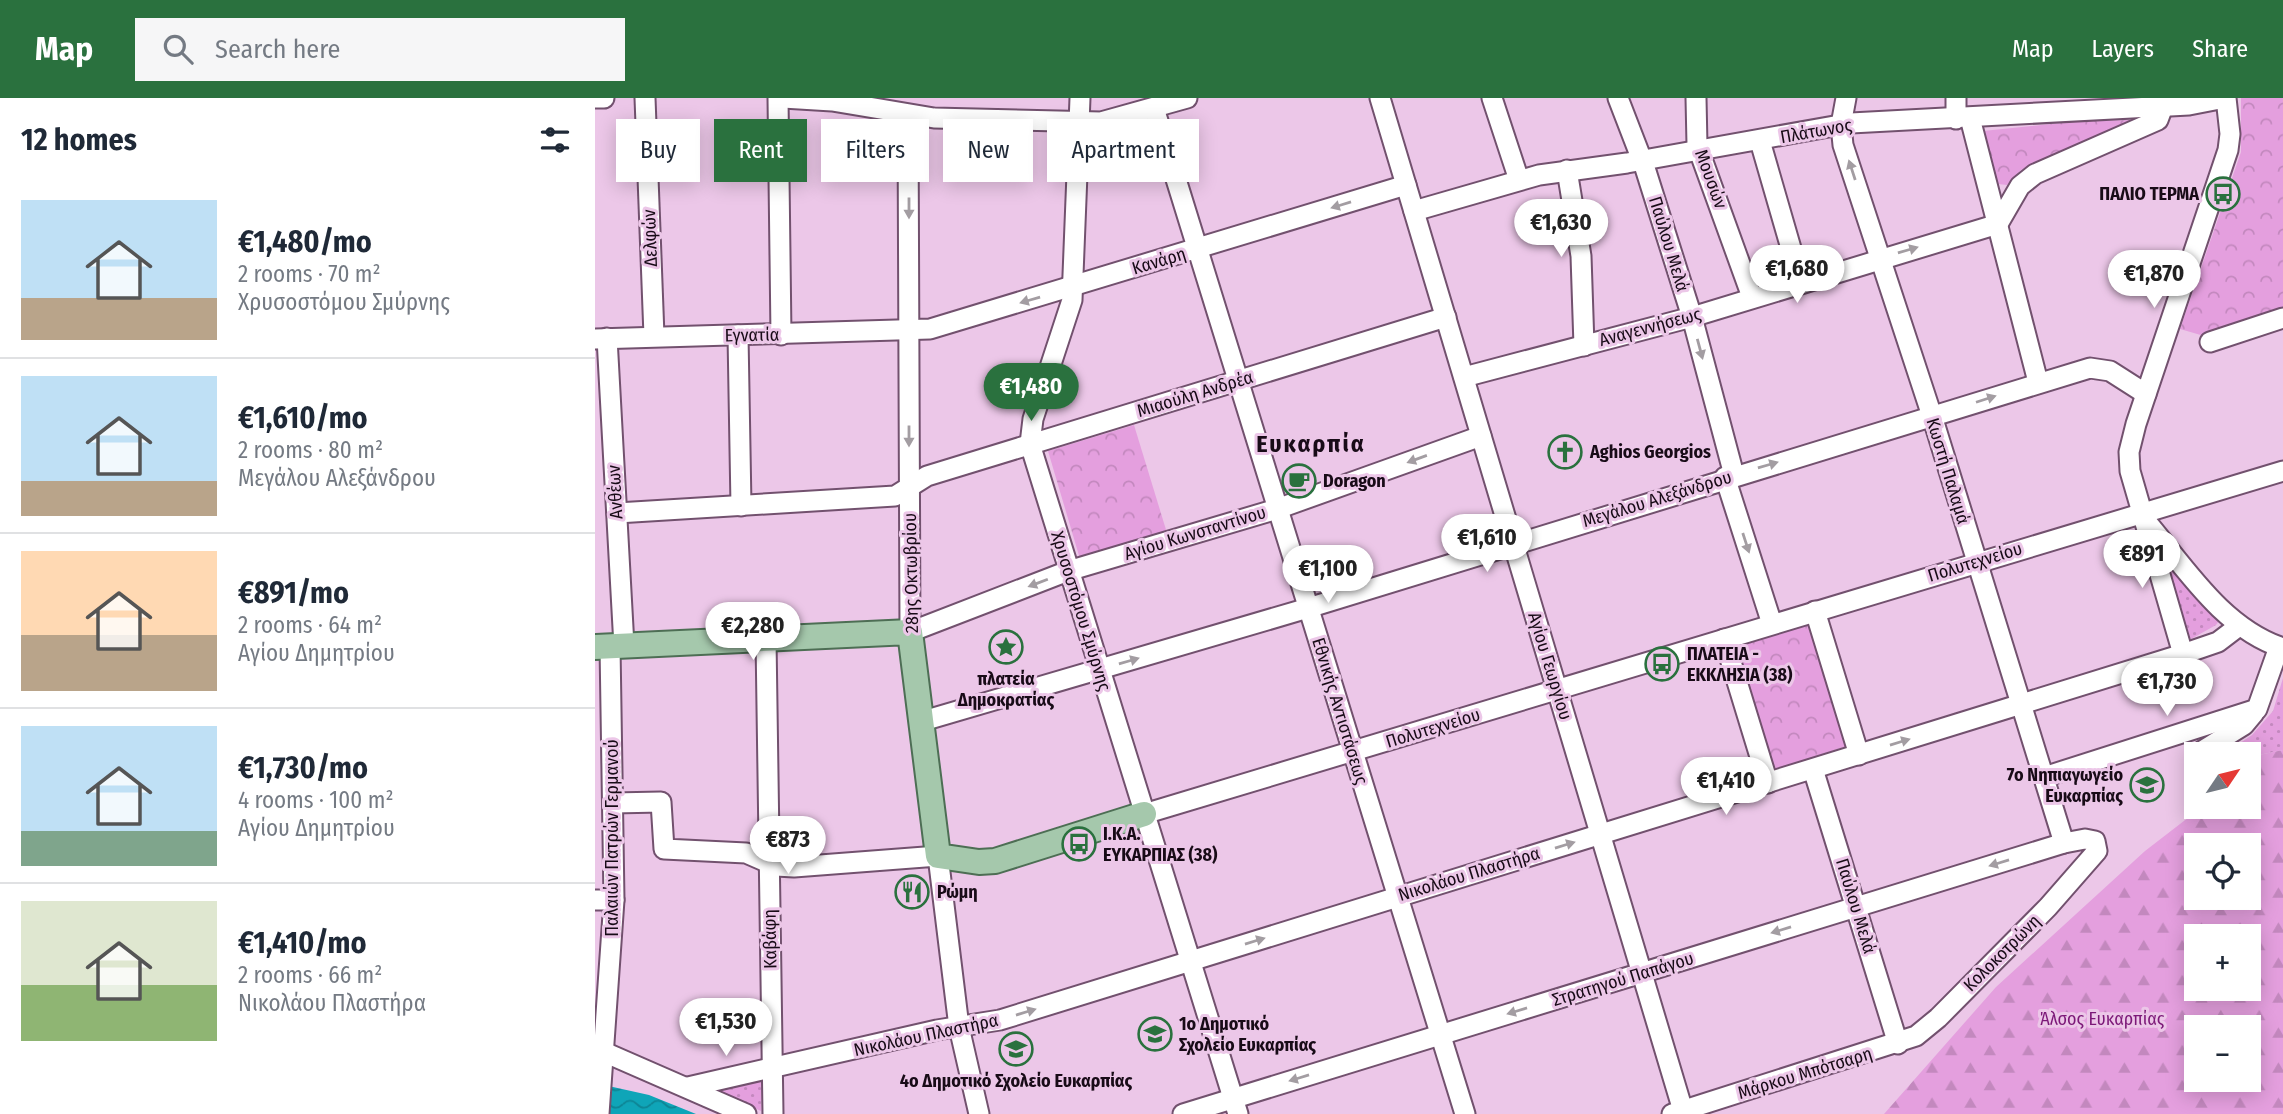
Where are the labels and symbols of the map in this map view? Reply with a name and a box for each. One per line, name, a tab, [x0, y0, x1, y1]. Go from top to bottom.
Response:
street label: Πλάτωνος	[1778, 114, 1854, 148]
street label: Μουσών	[1690, 146, 1732, 212]
one-way arrow	[1846, 160, 1857, 181]
bus stop icon: ΠΑΛΙΟ ΤΕΡΜΑ	[2204, 175, 2242, 213]
place label: ΠΑΛΙΟ ΤΕΡΜΑ	[2099, 183, 2199, 205]
street label: Παύλου Μελά	[1644, 194, 1694, 294]
one-way arrow	[903, 197, 914, 219]
pin: €1,630	[1504, 200, 1618, 259]
one-way arrow	[1330, 201, 1351, 211]
street label: Δελφών	[638, 209, 662, 267]
street label: Κανάρη	[1129, 242, 1189, 280]
one-way arrow	[1898, 245, 1919, 255]
pin: €1,680	[1740, 246, 1854, 305]
pin: €1,870	[2097, 250, 2211, 310]
one-way arrow	[1019, 296, 1040, 306]
street label: Αναγεννήσεως	[1597, 303, 1704, 351]
street label: Εγνατία	[724, 324, 780, 346]
one-way arrow	[1696, 339, 1706, 360]
pin: €1,480	[974, 364, 1088, 423]
street label: Μιαούλη Ανδρέα	[1134, 366, 1256, 422]
one-way arrow	[1976, 393, 1997, 404]
street label: Κωστή Παλαμά	[1921, 415, 1975, 527]
one-way arrow	[903, 425, 915, 447]
district label: Ευκαρπία	[1256, 430, 1366, 458]
church icon: Aghios Georgios	[1546, 433, 1584, 471]
place label: Aghios Georgios	[1589, 441, 1711, 463]
one-way arrow	[1406, 453, 1427, 464]
one-way arrow	[1758, 459, 1779, 469]
cafe icon: Doragon	[1280, 462, 1318, 500]
street label: Ανθέων	[603, 464, 627, 520]
street label: Μεγάλου Αλεξάνδρου	[1580, 466, 1734, 532]
place label: Doragon	[1323, 470, 1386, 492]
street label: Αγίου Κωνσταντίνου	[1122, 501, 1268, 565]
street label: 28ης Οκτωβρίου	[899, 513, 923, 633]
pin: €1,610	[1430, 514, 1544, 574]
street label: Χρυσοστόμου Σμύρνης	[1046, 528, 1116, 694]
pin: €891	[2101, 531, 2183, 590]
one-way arrow	[1741, 532, 1751, 553]
street label: Πολυτεχνείου	[1925, 537, 2025, 587]
pin: €1,100	[1271, 546, 1385, 605]
one-way arrow	[1027, 577, 1048, 588]
pin: €2,280	[696, 602, 810, 662]
street label: Αγίου Γεωργίου	[1523, 609, 1577, 723]
place icon: πλατεία Δημοκρατίας	[987, 628, 1025, 666]
street label: Εθνικής Αντιστάσεως	[1307, 635, 1373, 787]
place label: ΠΛΑΤΕΙΑ - ΕΚΚΛΗΣΙΑ (38)	[1687, 643, 1793, 686]
bus stop icon: ΠΛΑΤΕΙΑ - ΕΚΚΛΗΣΙΑ (38)	[1643, 645, 1681, 683]
one-way arrow	[1119, 655, 1140, 665]
pin: €1,730	[2110, 658, 2224, 718]
place label: πλατεία Δημοκρατίας	[957, 668, 1054, 711]
street label: Πολυτεχνείου	[1383, 703, 1483, 753]
one-way arrow	[1890, 736, 1911, 747]
street label: Παλαιών Πατρών Γερμανού	[601, 739, 623, 937]
north arrow	[2184, 742, 2261, 819]
pin: €1,410	[1669, 758, 1783, 817]
place label: 7ο Νηπιαγωγείο Ευκαρπίας	[2007, 764, 2123, 807]
school or university icon: 7ο Νηπιαγωγείο Ευκαρπίας	[2128, 766, 2166, 804]
pin: €873	[747, 816, 829, 876]
place label: Ι.Κ.Α. ΕΥΚΑΡΠΙΑΣ (38)	[1103, 823, 1218, 866]
bus stop icon: Ι.Κ.Α. ΕΥΚΑΡΠΙΑΣ (38)	[1060, 825, 1098, 863]
one-way arrow	[1555, 839, 1576, 849]
street label: Νικολάου Πλαστήρα	[1395, 842, 1543, 906]
street label: Παύλου Μελά	[1831, 856, 1881, 956]
one-way arrow	[1988, 858, 2009, 869]
restaurant icon: Ρώμη	[893, 873, 931, 911]
place label: Ρώμη	[937, 881, 978, 903]
street label: Καβάφη	[758, 909, 782, 969]
street label: Κολοκοτρώνη	[1959, 910, 2045, 996]
one-way arrow	[1770, 925, 1791, 936]
one-way arrow	[1244, 935, 1265, 946]
street label: Στρατηγού Παπάγου	[1550, 947, 1696, 1011]
pin: €1,530	[669, 998, 783, 1058]
one-way arrow	[1016, 1006, 1037, 1017]
one-way arrow	[1506, 1007, 1527, 1017]
park label: Άλσος Ευκαρπίας	[2040, 1008, 2165, 1030]
street label: Νικολάου Πλαστήρα	[852, 1009, 1000, 1061]
place label: 1ο Δημοτικό Σχολείο Ευκαρπίας	[1179, 1013, 1316, 1056]
school or university icon: 1ο Δημοτικό Σχολείο Ευκαρπίας	[1136, 1015, 1174, 1053]
school or university icon: 4ο Δημοτικό Σχολείο Ευκαρπίας	[997, 1030, 1035, 1068]
street label: Μάρκου Μπότσαρη	[1735, 1042, 1875, 1104]
place label: 4ο Δημοτικό Σχολείο Ευκαρπίας	[900, 1070, 1132, 1092]
one-way arrow	[1289, 1074, 1310, 1084]

